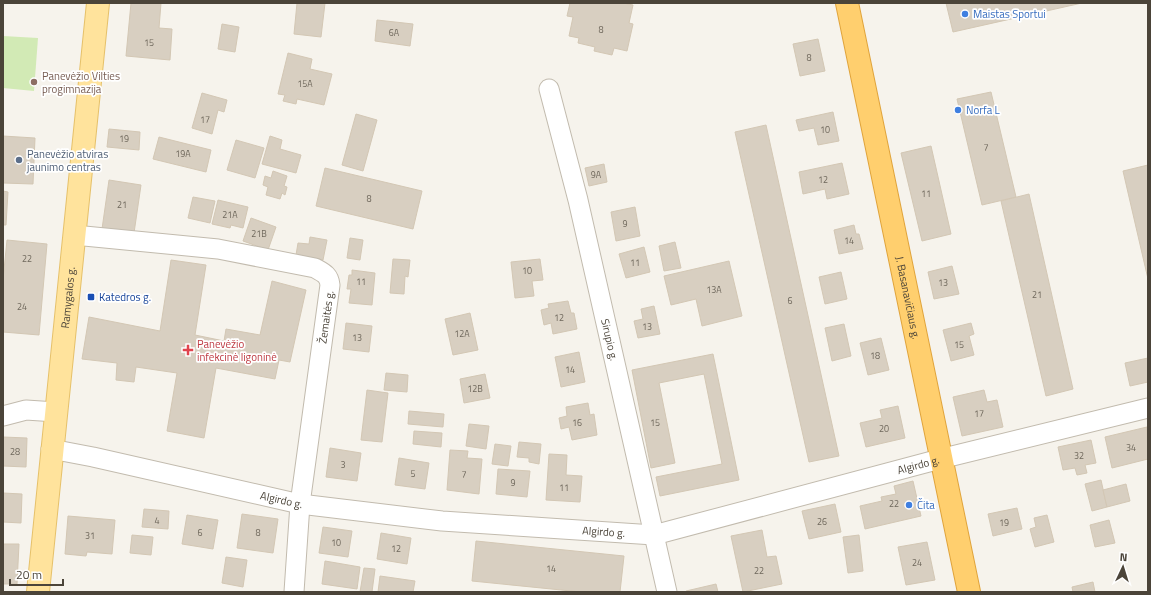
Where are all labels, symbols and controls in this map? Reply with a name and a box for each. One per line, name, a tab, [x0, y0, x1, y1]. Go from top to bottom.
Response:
place label: Maistas Sportui	[973, 6, 1046, 22]
marker: Maistas Sportui	[960, 9, 970, 19]
house number: 8	[598, 23, 604, 36]
house number: 6A	[389, 26, 400, 39]
house number: 15	[144, 36, 154, 49]
house number: 8	[806, 51, 812, 64]
place label: Panevėžio Vilties progimnazija	[42, 68, 120, 97]
marker: Panevėžio Vilties progimnazija	[29, 77, 39, 87]
house number: 15A	[297, 77, 313, 90]
place label: Norfa L	[966, 102, 1001, 118]
marker: Norfa L	[953, 105, 963, 115]
house number: 17	[200, 113, 210, 126]
house number: 10	[820, 123, 830, 136]
house number: 19	[119, 132, 129, 145]
house number: 7	[983, 141, 989, 154]
place label: Panevėžio atviras jaunimo centras	[26, 146, 108, 175]
house number: 19A	[175, 147, 191, 160]
marker: Panevėžio atviras jaunimo centras	[14, 155, 24, 165]
house number: 9A	[591, 168, 602, 181]
house number: 12	[818, 173, 828, 186]
house number: 11	[921, 187, 931, 200]
house number: 8	[366, 192, 372, 205]
house number: 21	[117, 198, 127, 211]
house number: 21A	[222, 208, 238, 221]
house number: 9	[622, 217, 628, 230]
house number: 21B	[251, 227, 267, 240]
house number: 14	[844, 234, 854, 247]
house number: 22	[22, 252, 32, 265]
street label: J. Basanavičiaus g.	[892, 255, 924, 341]
house number: 11	[630, 256, 640, 269]
house number: 10	[522, 264, 532, 277]
street label: Ramygalos g.	[57, 266, 79, 329]
house number: 11	[356, 275, 366, 288]
house number: 13	[938, 276, 948, 289]
house number: 13A	[706, 283, 722, 296]
house number: 21	[1032, 288, 1042, 301]
place label: Katedros g.	[99, 289, 151, 305]
street label: Žemaitės g.	[314, 289, 338, 345]
marker: Katedros g.	[86, 292, 96, 302]
house number: 6	[787, 294, 793, 307]
house number: 24	[17, 300, 27, 313]
house number: 12	[554, 311, 564, 324]
street label: Sirupio g.	[597, 317, 622, 362]
house number: 13	[642, 320, 652, 333]
house number: 12A	[454, 327, 470, 340]
house number: 13	[352, 331, 362, 344]
place label: Panevėžio infekcinė ligoninė	[197, 336, 277, 365]
house number: 15	[954, 338, 964, 351]
marker: Panevėžio infekcinė ligoninė	[182, 344, 194, 356]
house number: 18	[870, 349, 880, 362]
house number: 14	[565, 363, 575, 376]
house number: 12B	[467, 382, 483, 395]
house number: 17	[974, 407, 984, 420]
house number: 16	[572, 416, 582, 429]
house number: 15	[650, 416, 660, 429]
house number: 20	[879, 422, 889, 435]
house number: 34	[1126, 441, 1136, 454]
house number: 28	[10, 445, 20, 458]
house number: 32	[1074, 449, 1084, 462]
street label: Algirdo g.	[896, 452, 941, 478]
house number: 3	[340, 458, 346, 471]
house number: 5	[410, 467, 416, 480]
house number: 7	[461, 468, 467, 481]
house number: 9	[510, 476, 516, 489]
house number: 11	[559, 481, 569, 494]
street label: Algirdo g.	[259, 487, 303, 512]
house number: 22	[889, 497, 899, 510]
place label: Čita	[917, 497, 935, 513]
marker: Čita	[904, 500, 914, 510]
house number: 4	[154, 514, 160, 527]
house number: 26	[817, 515, 827, 528]
house number: 19	[999, 516, 1009, 529]
street label: Algirdo g.	[582, 522, 626, 541]
house number: 6	[197, 526, 203, 539]
house number: 8	[255, 526, 261, 539]
house number: 31	[85, 529, 95, 542]
house number: 10	[331, 536, 341, 549]
house number: 12	[391, 542, 401, 555]
north arrow	[1103, 547, 1143, 587]
text: N	[1119, 549, 1128, 565]
house number: 24	[912, 556, 922, 569]
scale bar	[10, 561, 63, 587]
house number: 14	[546, 562, 556, 575]
house number: 22	[754, 564, 764, 577]
text: 20 m	[16, 565, 42, 584]

